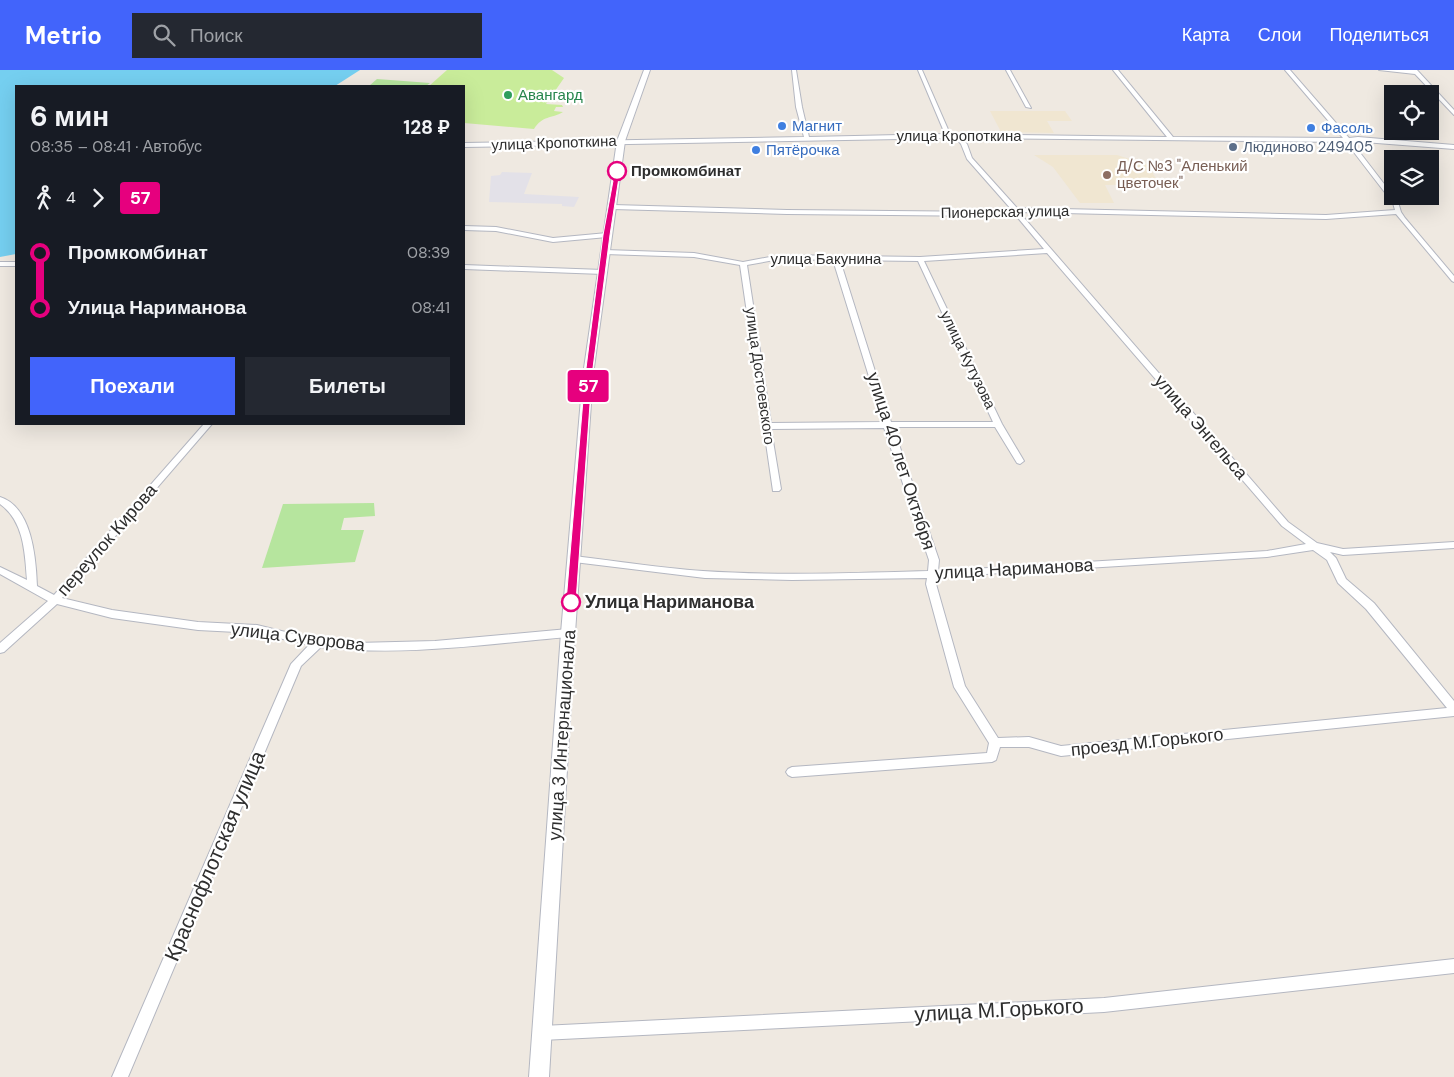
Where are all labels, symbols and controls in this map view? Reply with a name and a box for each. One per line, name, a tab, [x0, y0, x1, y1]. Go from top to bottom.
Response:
search box	[132, 13, 482, 58]
text: Metrio	[25, 20, 102, 51]
icon: search	[150, 21, 178, 49]
text: Поиск	[190, 23, 243, 48]
text: Карта	[1182, 23, 1230, 47]
text: Слои	[1258, 23, 1302, 47]
text: Поделиться	[1330, 23, 1429, 47]
place label: Авангард	[518, 85, 583, 105]
map controls	[1384, 85, 1439, 205]
button: locate	[1384, 85, 1439, 140]
marker: Авангард	[502, 89, 514, 101]
text: 6 мин	[30, 98, 109, 135]
text: 128 ₽	[403, 115, 450, 140]
place label: Магнит	[792, 116, 842, 136]
place label: Фасоль	[1321, 118, 1373, 138]
marker: Магнит	[776, 120, 788, 132]
marker: Фасоль	[1305, 122, 1317, 134]
street label: улица Кропоткина	[896, 126, 1022, 146]
street label: улица Кропоткина	[491, 131, 618, 155]
text: 08:35 – 08:41 · Автобус	[30, 136, 202, 157]
place label: Людиново 249405	[1243, 137, 1373, 157]
place label: Пятёрочка	[766, 140, 840, 160]
marker: Людиново 249405	[1227, 141, 1239, 153]
marker: Пятёрочка	[750, 144, 762, 156]
button: layers	[1384, 150, 1439, 205]
place label: Д/С №3 "Аленький цветочек"	[1117, 156, 1248, 193]
marker: Промкомбинат	[607, 161, 627, 181]
place label: Промкомбинат	[631, 161, 741, 181]
marker: Д/С №3 "Аленький цветочек"	[1101, 169, 1113, 181]
icon: walk	[30, 184, 58, 212]
icon: forward	[84, 184, 112, 212]
text: 57	[130, 186, 150, 210]
text: 4	[66, 187, 76, 208]
street label: Пионерская улица	[941, 201, 1070, 223]
text: Промкомбинат	[68, 240, 208, 265]
text: 08:39	[407, 242, 450, 263]
street label: улица Бакунина	[771, 249, 882, 269]
text: Улица Нариманова	[68, 295, 246, 320]
text: 08:41	[411, 297, 450, 318]
street label: улица Достоевского	[740, 306, 780, 446]
street label: улица Кутузова	[936, 307, 1001, 413]
button: Поехали	[30, 357, 235, 415]
button: Билеты	[245, 357, 450, 415]
street label: улица 40 лет Октября	[861, 369, 941, 553]
street label: улица Энгельса	[1149, 369, 1254, 485]
line badge: 57	[566, 370, 610, 402]
text: 57	[578, 374, 598, 398]
street label: переулок Кирова	[52, 478, 163, 601]
street label: улица Нариманова	[934, 553, 1095, 585]
place label: Улица Нариманова	[585, 590, 755, 614]
marker: Улица Нариманова	[561, 592, 581, 612]
street label: улица Суворова	[230, 617, 367, 657]
street label: улица 3 Интернационала	[543, 628, 581, 841]
street label: проезд М.Горького	[1070, 722, 1224, 762]
street label: Краснофлотская улица	[158, 746, 272, 965]
street label: улица М.Горького	[914, 992, 1084, 1028]

